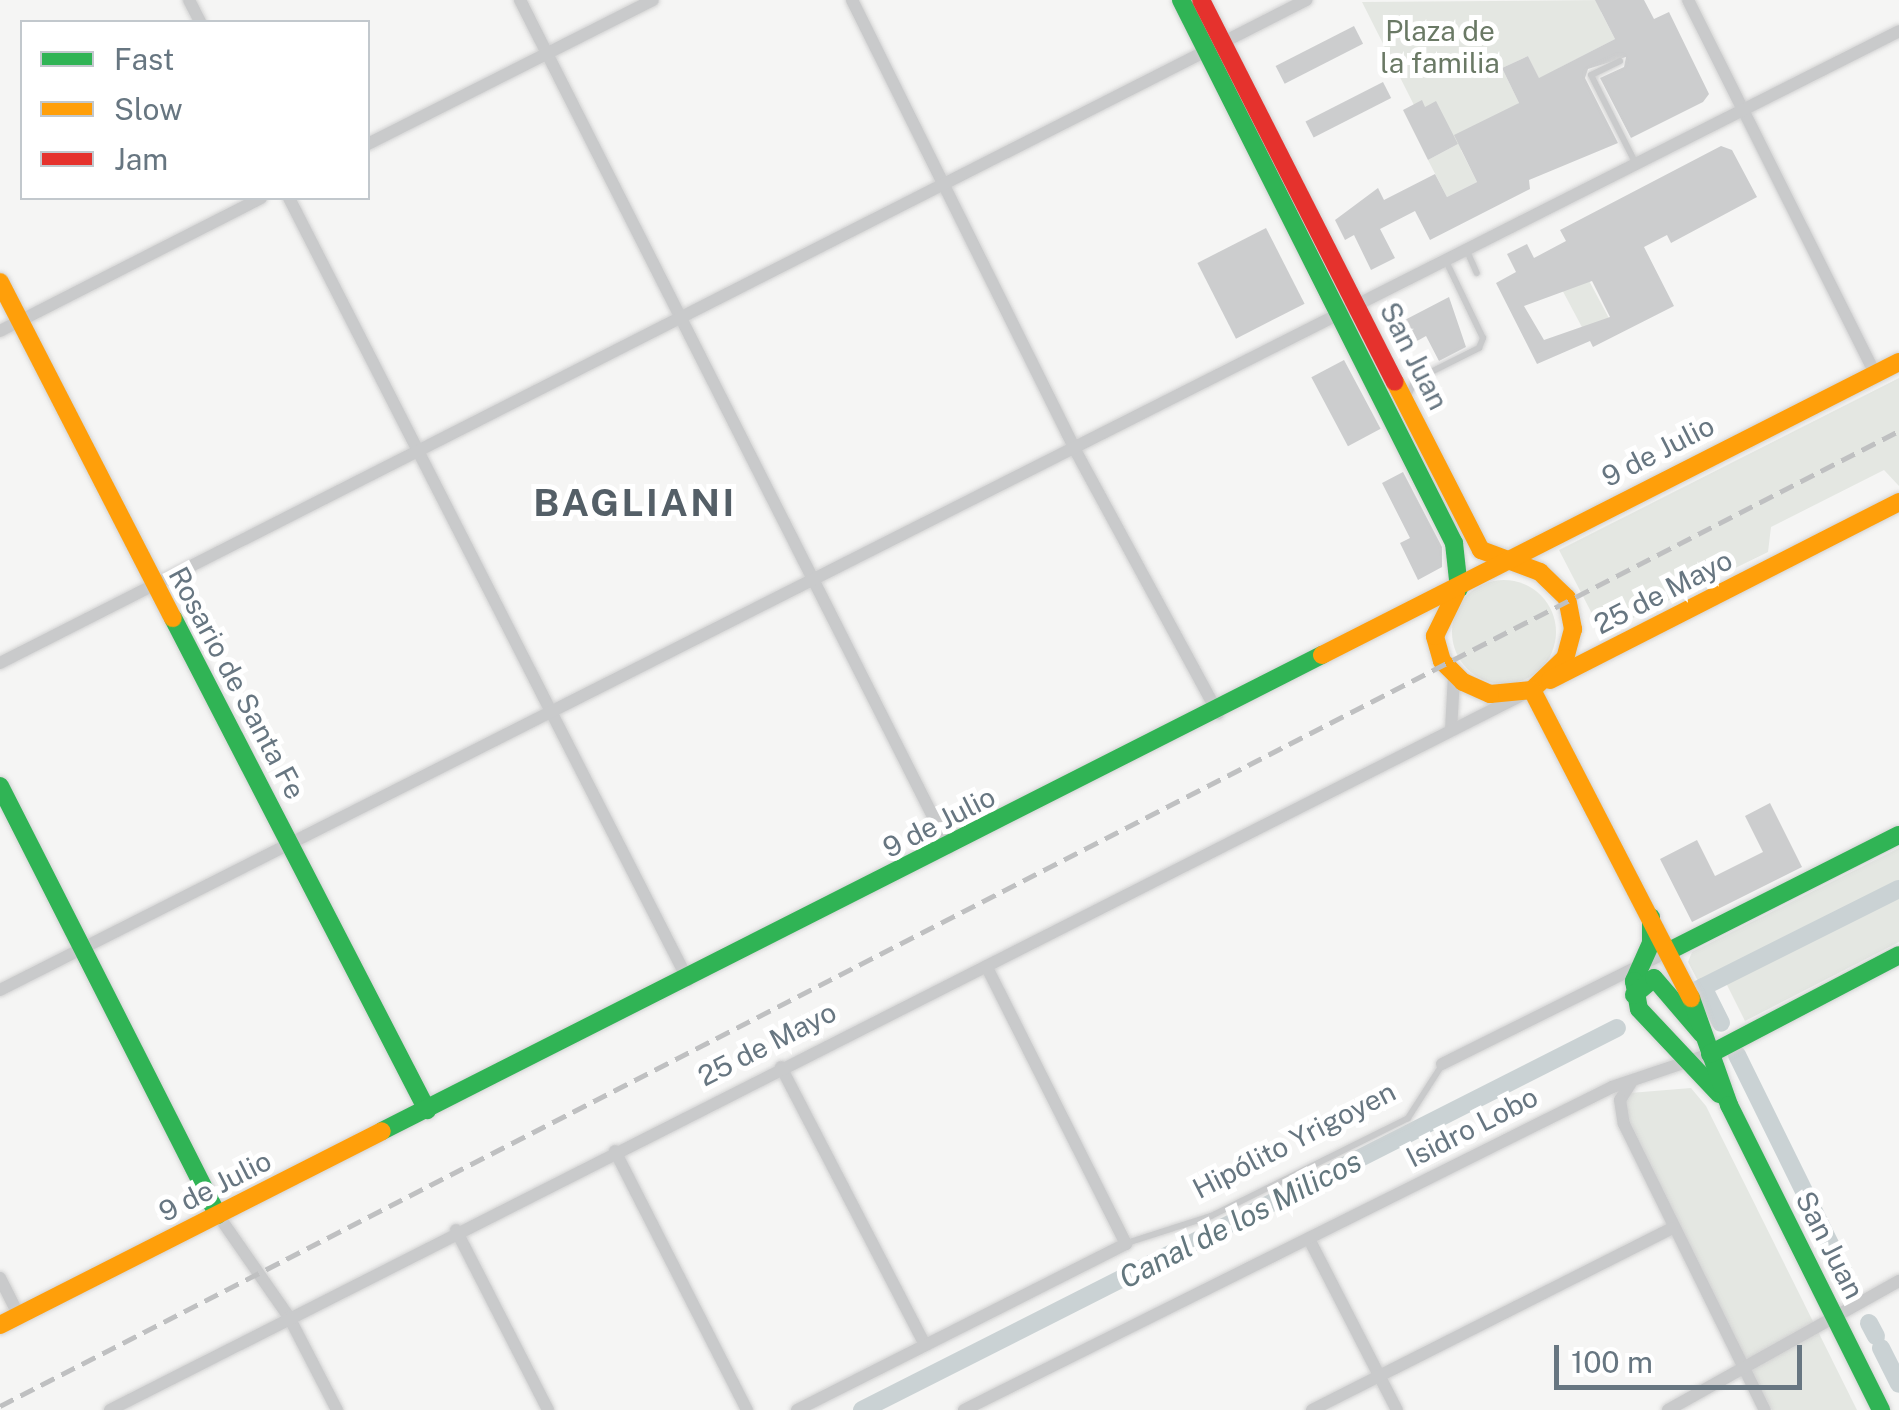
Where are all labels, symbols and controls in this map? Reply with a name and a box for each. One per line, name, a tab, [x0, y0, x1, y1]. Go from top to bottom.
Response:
park label: Plaza de la familia	[1380, 14, 1500, 80]
legend	[20, 20, 370, 200]
text: Fast	[114, 41, 174, 77]
text: Slow	[114, 91, 183, 127]
text: Jam	[114, 141, 168, 177]
street label: San Juan	[1373, 297, 1455, 415]
street label: 9 de Julio	[1596, 408, 1720, 494]
district label: BAGLIANI	[533, 480, 737, 526]
street label: 25 de Mayo	[1588, 543, 1738, 641]
street label: Rosario de Santa Fe	[161, 561, 313, 805]
street label: 9 de Julio	[877, 779, 1001, 865]
street label: 25 de Mayo	[692, 995, 842, 1093]
street label: Hipólito Yrigoyen	[1187, 1074, 1401, 1206]
street label: Isidro Lobo	[1401, 1080, 1543, 1174]
water label: Canal de los Milicos	[1113, 1142, 1367, 1296]
street label: 9 de Julio	[153, 1143, 277, 1229]
street label: San Juan	[1789, 1186, 1871, 1304]
scale bar	[1559, 1325, 1806, 1387]
text: 100 m	[1571, 1344, 1653, 1380]

